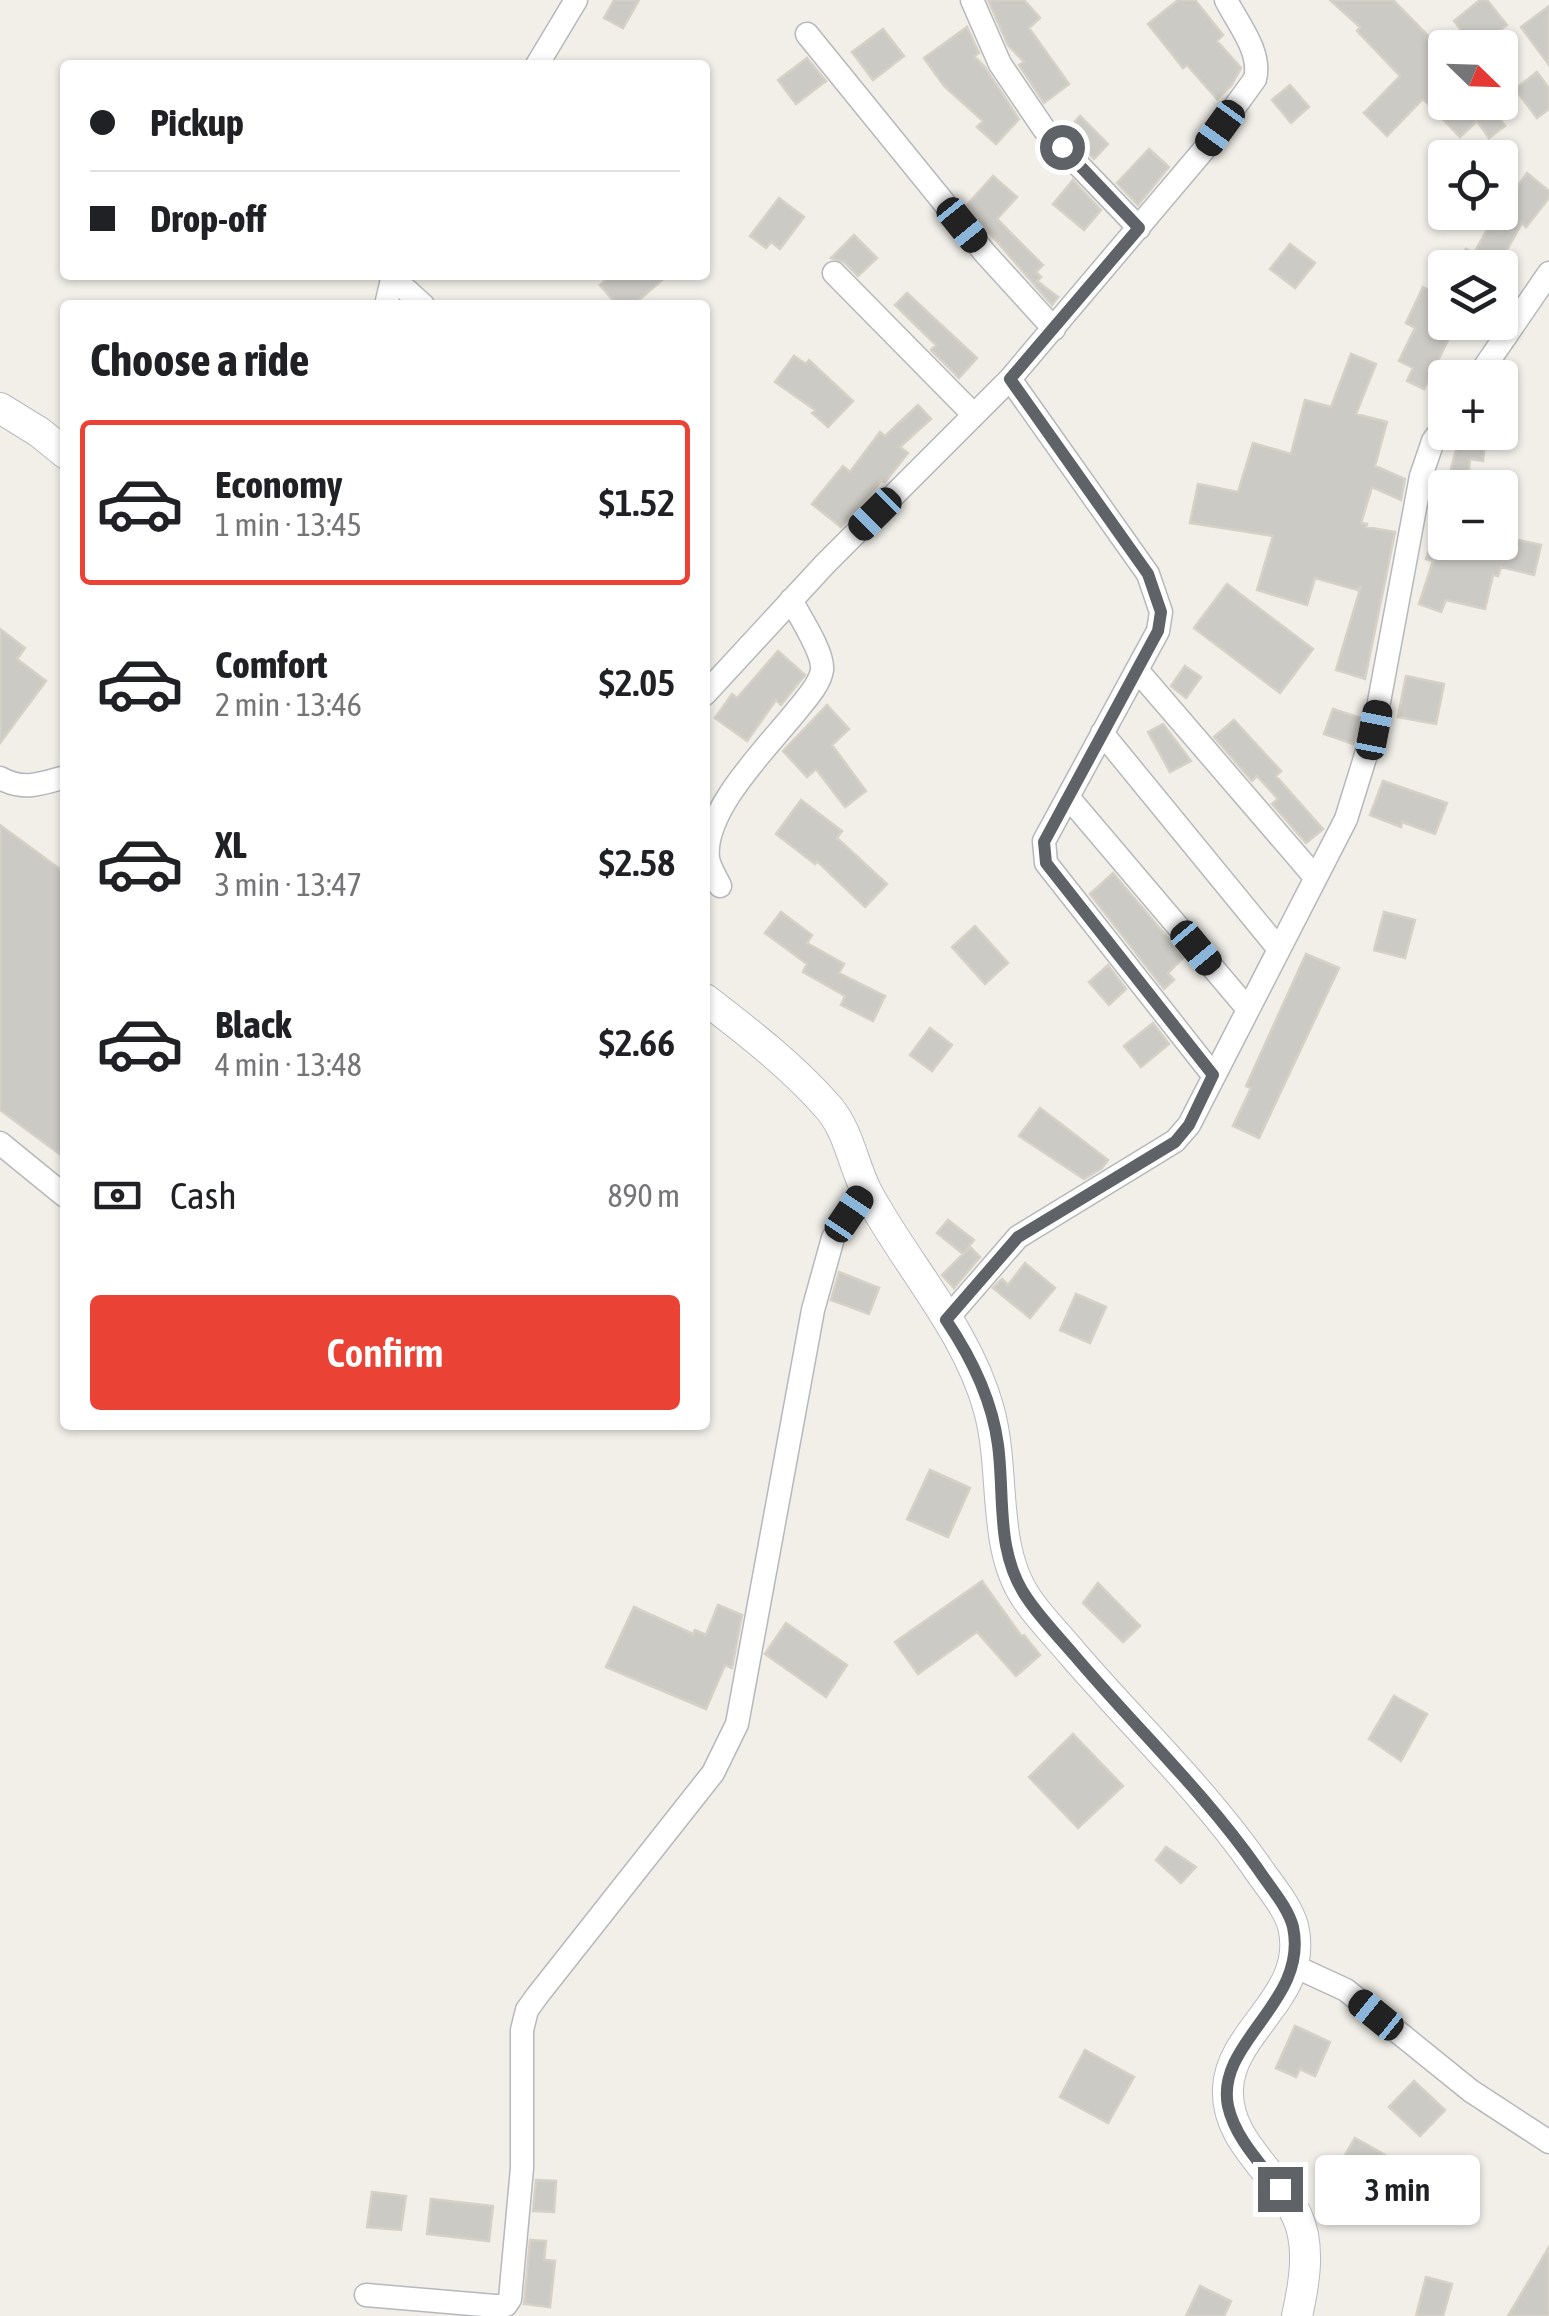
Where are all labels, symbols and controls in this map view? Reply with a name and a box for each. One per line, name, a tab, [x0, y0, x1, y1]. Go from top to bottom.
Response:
north arrow	[1428, 30, 1518, 120]
map controls	[1428, 30, 1518, 560]
car	[1190, 95, 1250, 161]
text: Pickup	[150, 101, 244, 144]
route start	[1040, 125, 1085, 170]
button: locate	[1428, 140, 1518, 230]
car	[931, 192, 993, 258]
text: Drop-off	[150, 197, 266, 240]
button: layers	[1428, 250, 1518, 340]
text: Choose a ride	[90, 334, 309, 386]
button: +	[1428, 360, 1518, 450]
icon: car	[95, 458, 185, 548]
text: Economy	[215, 463, 342, 506]
button: −	[1428, 470, 1518, 560]
text: $1.52	[599, 481, 675, 524]
car	[843, 482, 907, 546]
text: 1 min · 13:45	[215, 506, 362, 543]
icon: car	[95, 638, 185, 728]
text: Comfort	[215, 643, 327, 686]
text: $2.05	[599, 661, 675, 704]
text: 2 min · 13:46	[215, 686, 362, 723]
car	[1354, 698, 1394, 762]
icon: car	[95, 818, 185, 908]
text: XL	[215, 823, 247, 866]
text: $2.58	[599, 841, 675, 884]
text: 3 min · 13:47	[215, 866, 362, 903]
car	[1165, 915, 1227, 981]
icon: car	[95, 998, 185, 1088]
text: Black	[215, 1003, 292, 1046]
text: $2.66	[599, 1021, 675, 1064]
text: 4 min · 13:48	[215, 1046, 362, 1083]
icon: cash	[90, 1168, 145, 1223]
text: Cash	[170, 1174, 237, 1217]
text: 890 m	[607, 1177, 680, 1214]
car	[820, 1181, 878, 1247]
button: Confirm	[90, 1295, 680, 1410]
car	[1343, 1984, 1409, 2046]
callout: 3 min	[1315, 2154, 1480, 2224]
route end	[1258, 2167, 1303, 2212]
text: 3 min	[1365, 2171, 1430, 2208]

